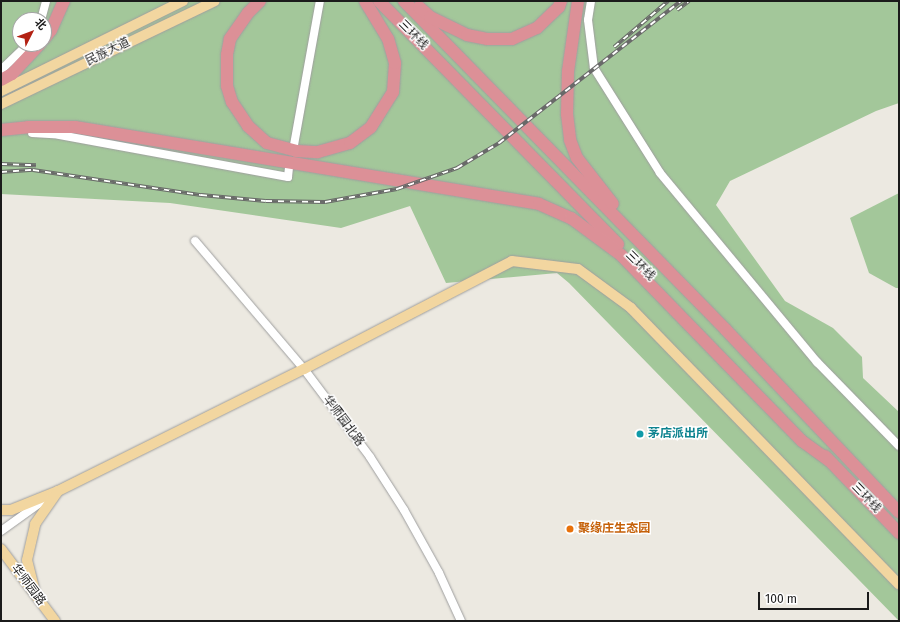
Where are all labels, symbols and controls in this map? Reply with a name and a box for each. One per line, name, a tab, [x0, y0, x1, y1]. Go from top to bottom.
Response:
north arrow	[12, 12, 52, 52]
text: 北	[32, 16, 49, 33]
street label: 三环线	[395, 17, 431, 53]
street label: 民族大道	[83, 35, 133, 69]
street label: 三环线	[622, 248, 658, 284]
street label: 华师园北路	[319, 393, 367, 449]
place label: 茅店派出所	[648, 427, 708, 441]
marker: 茅店派出所	[635, 429, 645, 439]
street label: 三环线	[848, 480, 884, 516]
place label: 聚缘庄生态园	[578, 522, 650, 536]
marker: 聚缘庄生态园	[565, 524, 575, 534]
street label: 华师园路	[8, 561, 48, 609]
scale bar	[760, 584, 871, 610]
text: 100 m	[765, 592, 797, 606]

